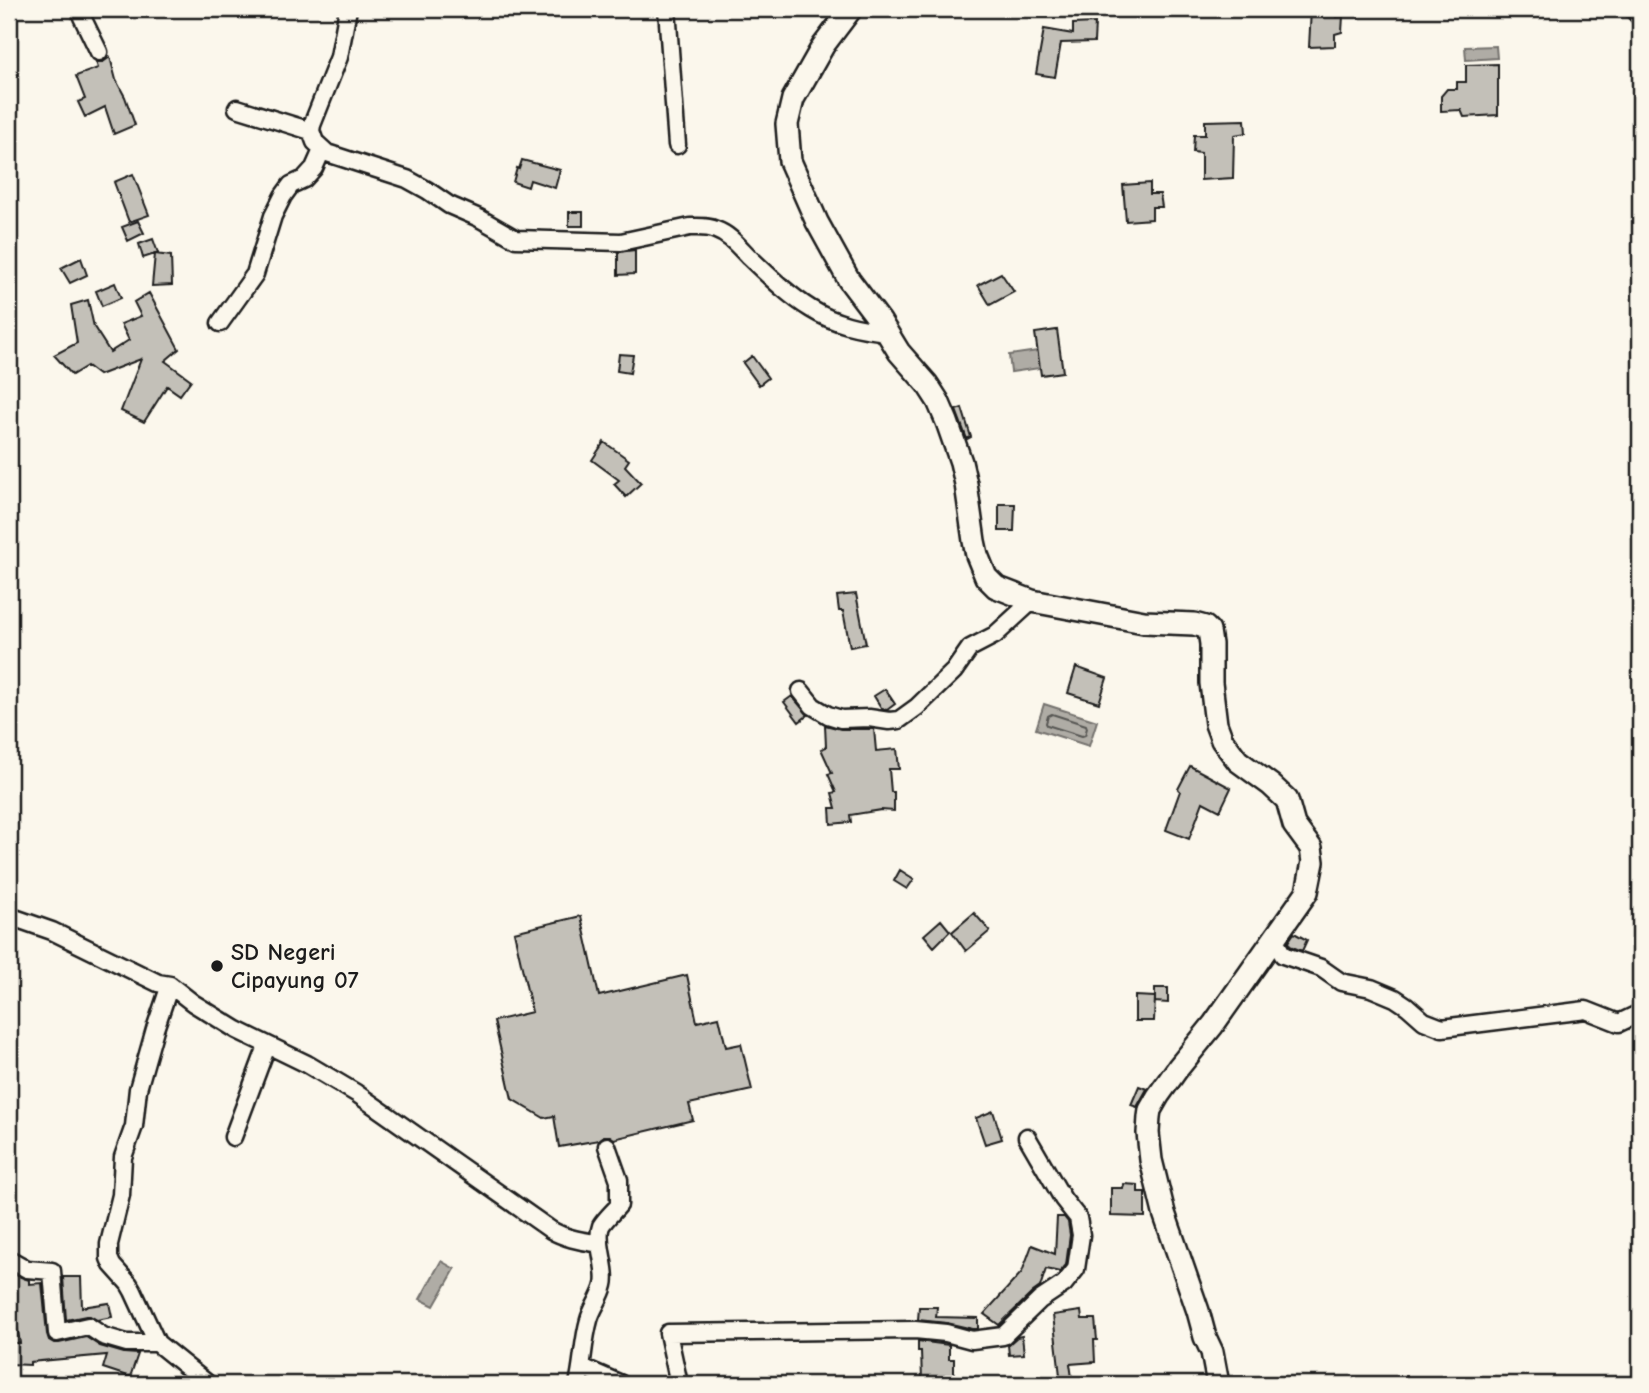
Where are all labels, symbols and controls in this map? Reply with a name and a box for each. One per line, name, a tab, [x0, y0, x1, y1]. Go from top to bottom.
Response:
place label: SD Negeri Cipayung 07	[231, 938, 359, 994]
marker: SD Negeri Cipayung 07	[209, 958, 225, 974]

